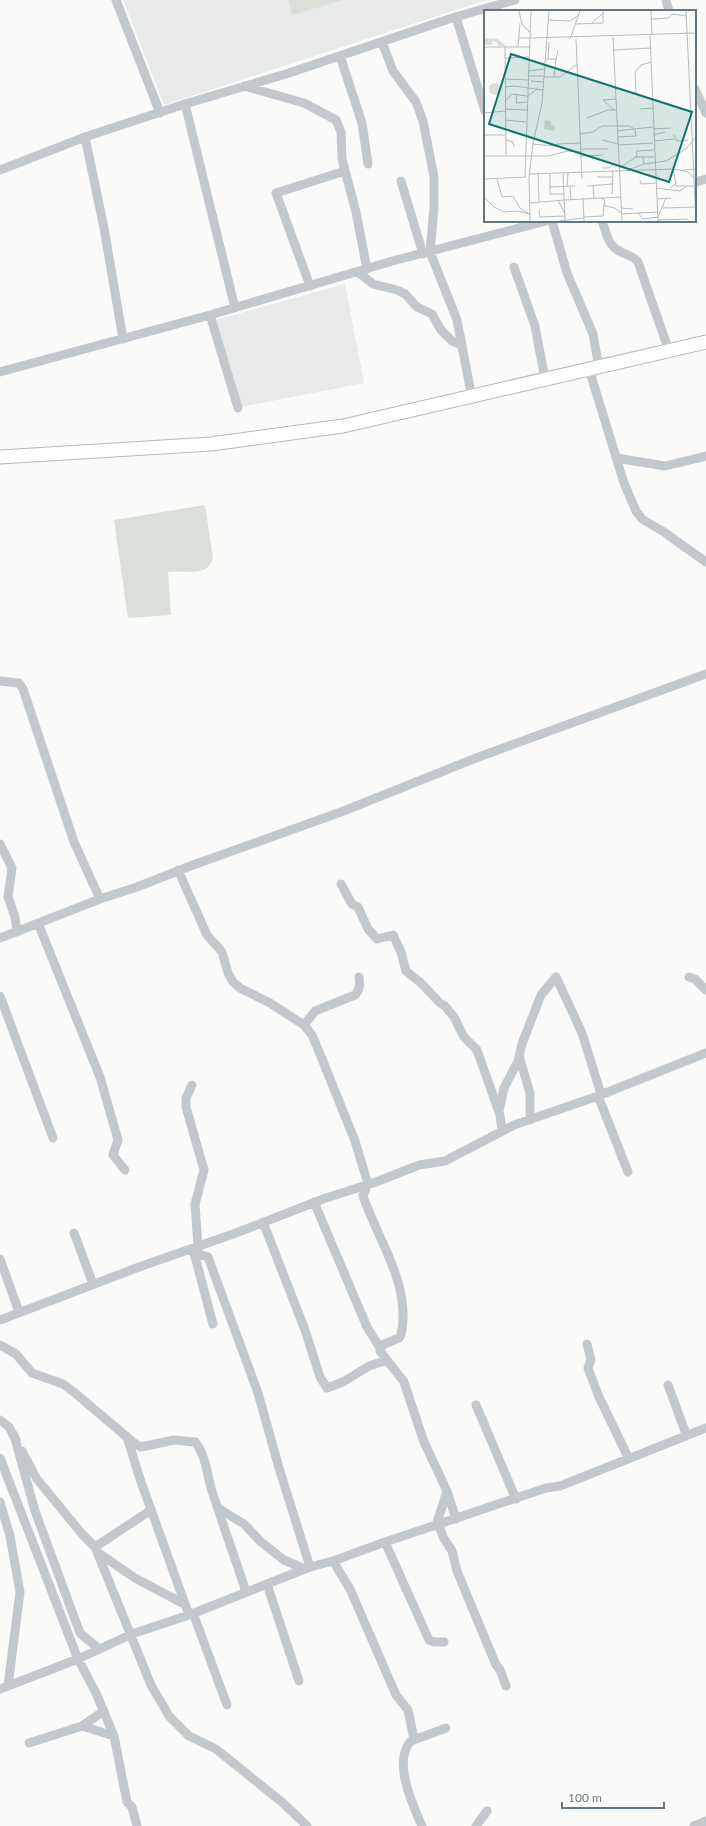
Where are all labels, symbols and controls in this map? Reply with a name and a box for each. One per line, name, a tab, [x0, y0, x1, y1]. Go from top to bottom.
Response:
inset map	[484, 10, 696, 222]
scale bar	[562, 1784, 664, 1810]
text: 100 m	[568, 1790, 602, 1805]

